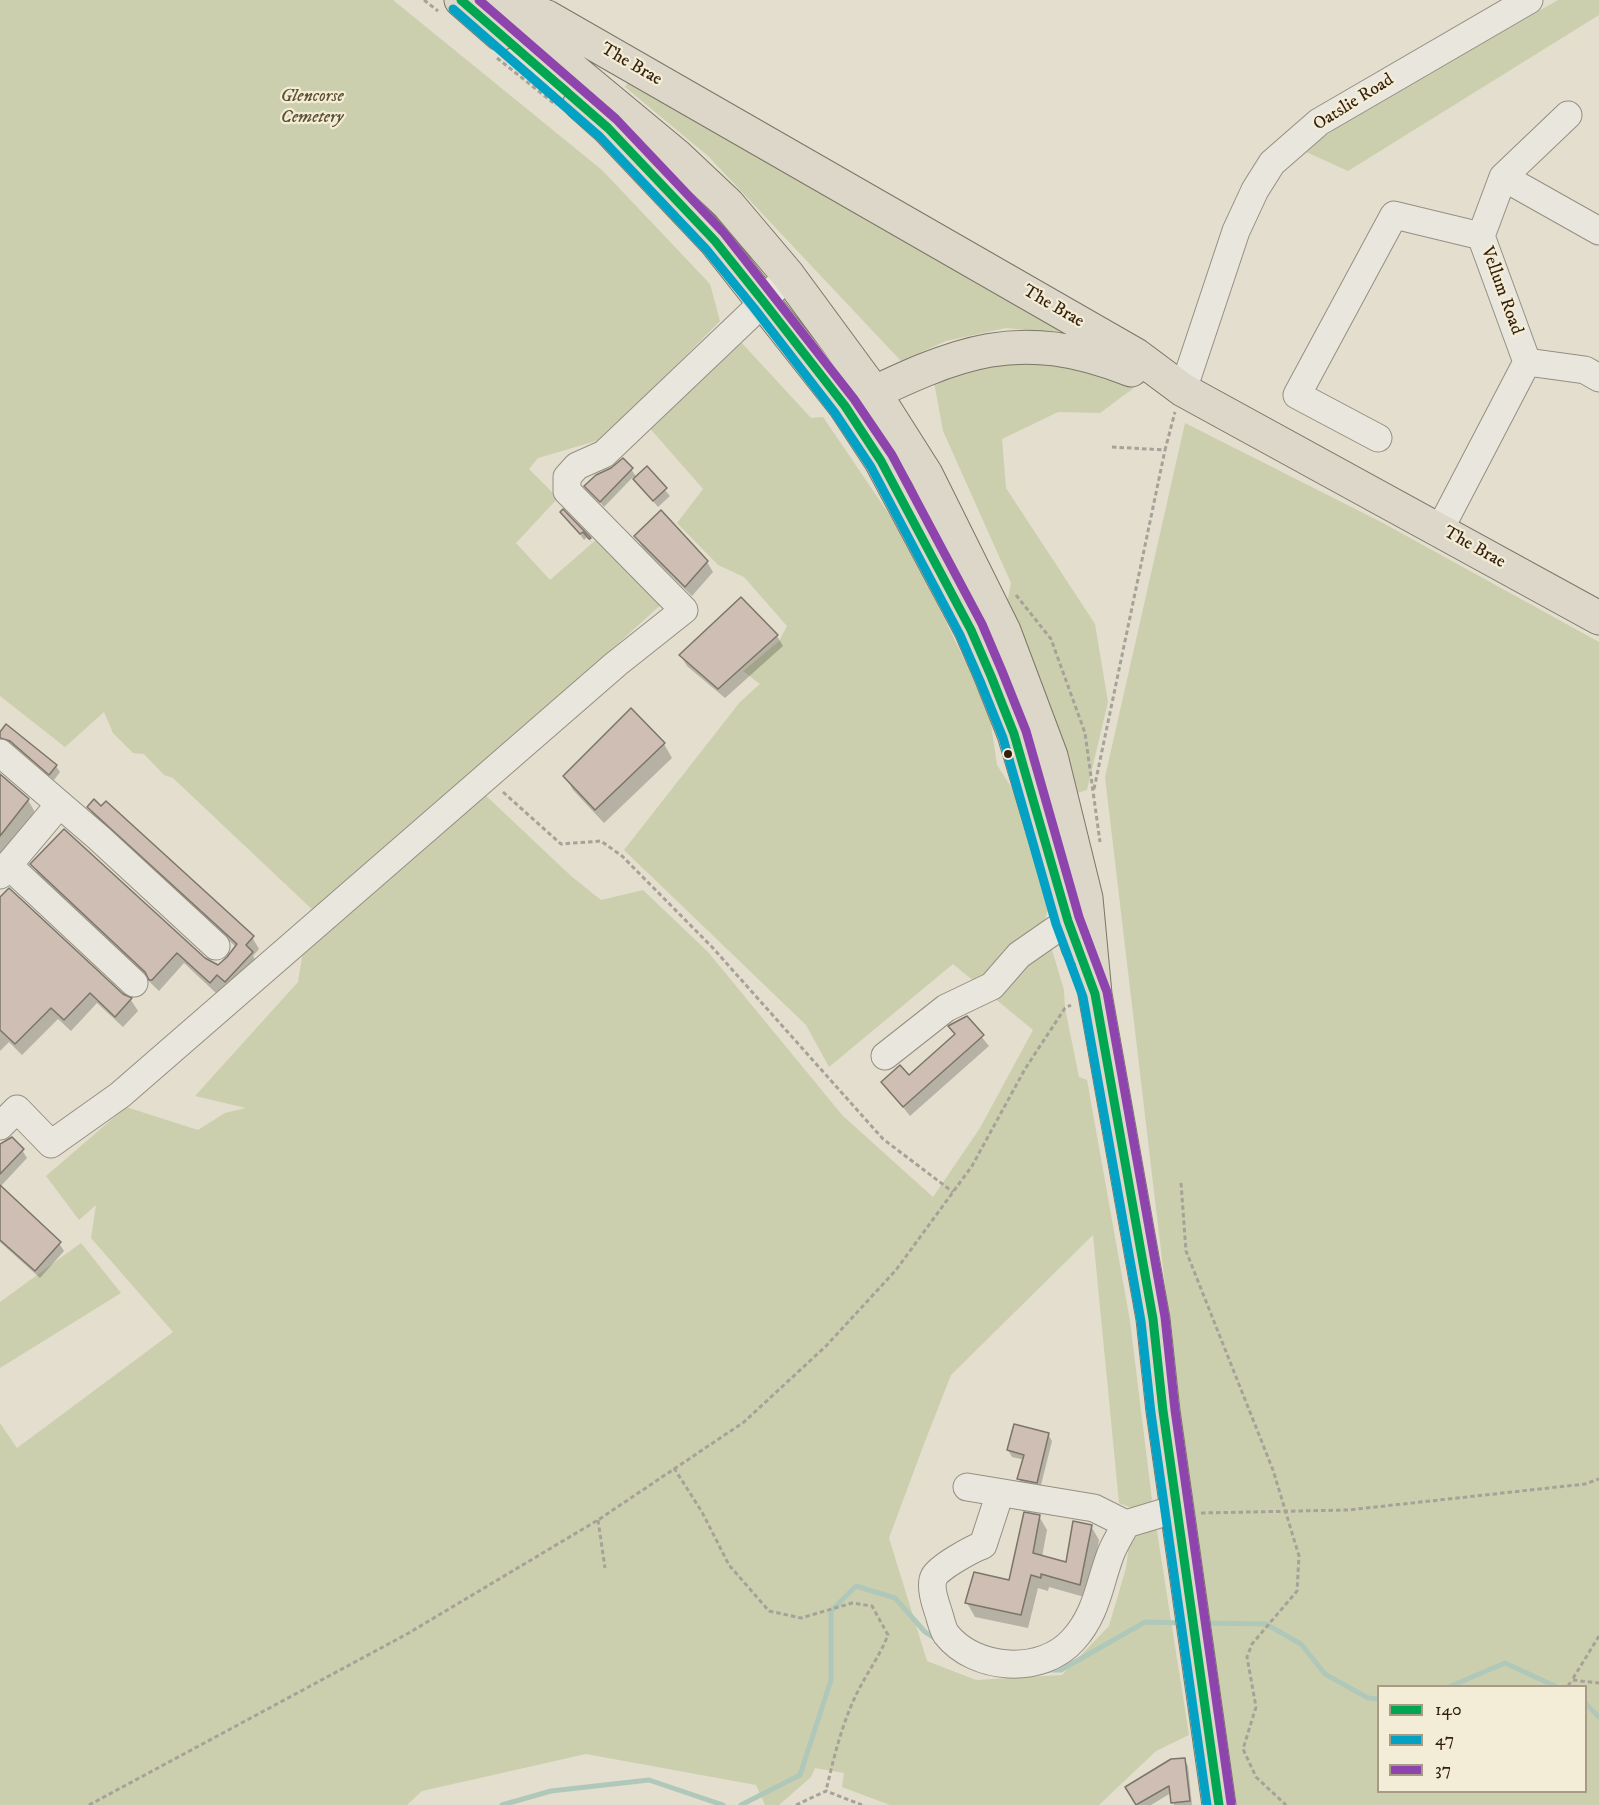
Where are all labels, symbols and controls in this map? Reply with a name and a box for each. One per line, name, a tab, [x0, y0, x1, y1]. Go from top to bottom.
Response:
street label: The Brae	[596, 39, 666, 91]
street label: Oatslie Road	[1310, 70, 1398, 136]
park label: Glencorse Cemetery	[280, 86, 344, 128]
street label: Vellum Road	[1475, 244, 1527, 338]
street label: The Brae	[1018, 281, 1088, 333]
street label: The Brae	[1439, 522, 1509, 574]
unlabelled marker	[1002, 748, 1014, 760]
legend	[1377, 1685, 1587, 1793]
text: 140	[1435, 1699, 1462, 1721]
text: 47	[1435, 1729, 1454, 1751]
text: 37	[1435, 1759, 1451, 1781]

